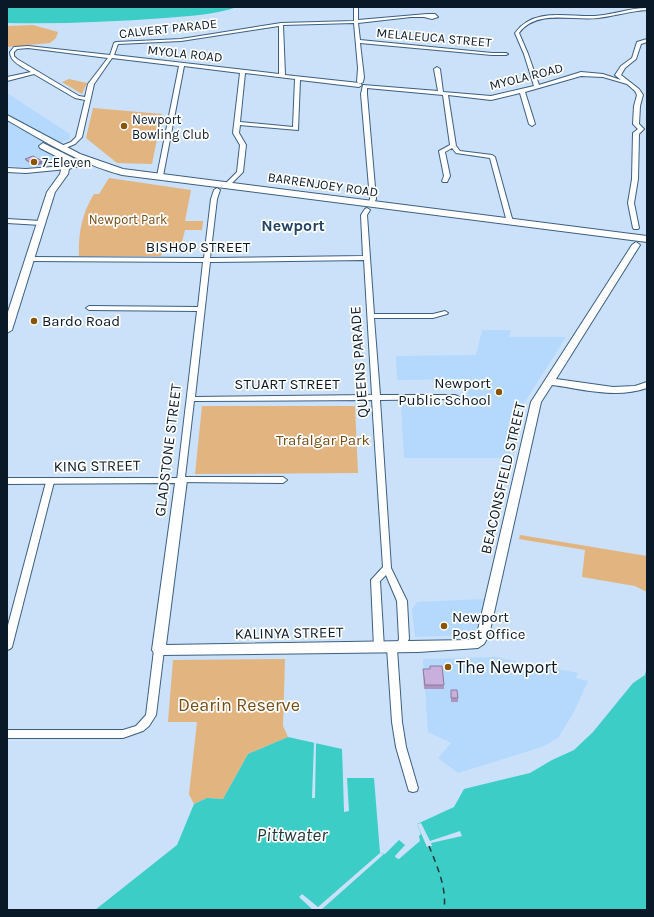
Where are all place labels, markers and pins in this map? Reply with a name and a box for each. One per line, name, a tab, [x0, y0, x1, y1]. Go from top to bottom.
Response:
place label: Newport Bowling Club	[132, 112, 210, 142]
marker: Newport Bowling Club	[119, 121, 129, 131]
place label: 7-Eleven	[42, 155, 91, 170]
marker: 7-Eleven	[29, 157, 39, 167]
place label: Bardo Road	[42, 312, 120, 330]
marker: Bardo Road	[29, 316, 39, 326]
place label: Newport Public School	[398, 374, 491, 409]
marker: Newport Public School	[494, 387, 504, 397]
place label: Newport Post Office	[452, 608, 525, 643]
marker: Newport Post Office	[439, 621, 449, 631]
place label: The Newport	[456, 656, 558, 678]
marker: The Newport	[443, 662, 453, 672]

